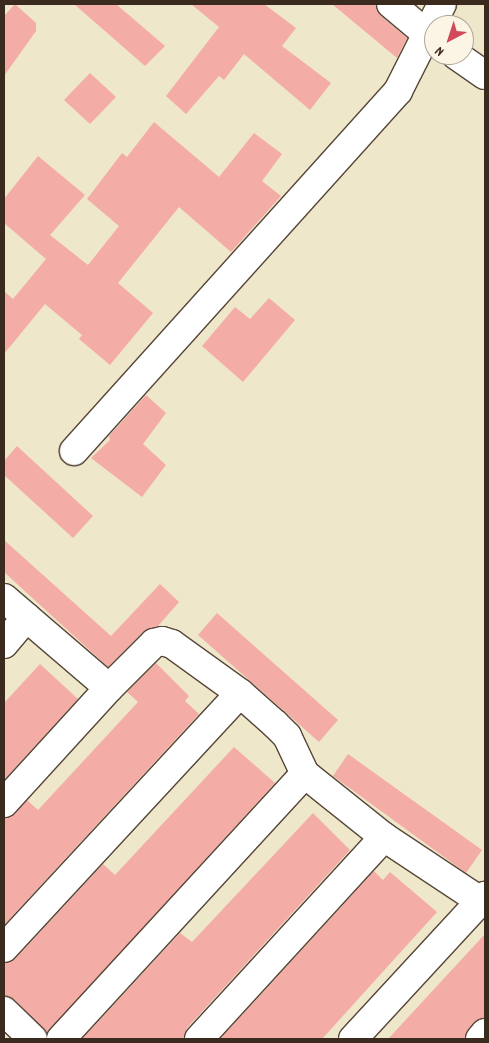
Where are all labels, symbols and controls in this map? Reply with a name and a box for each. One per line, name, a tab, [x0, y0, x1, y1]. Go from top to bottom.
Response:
north arrow	[424, 15, 474, 65]
text: N	[431, 41, 449, 61]

